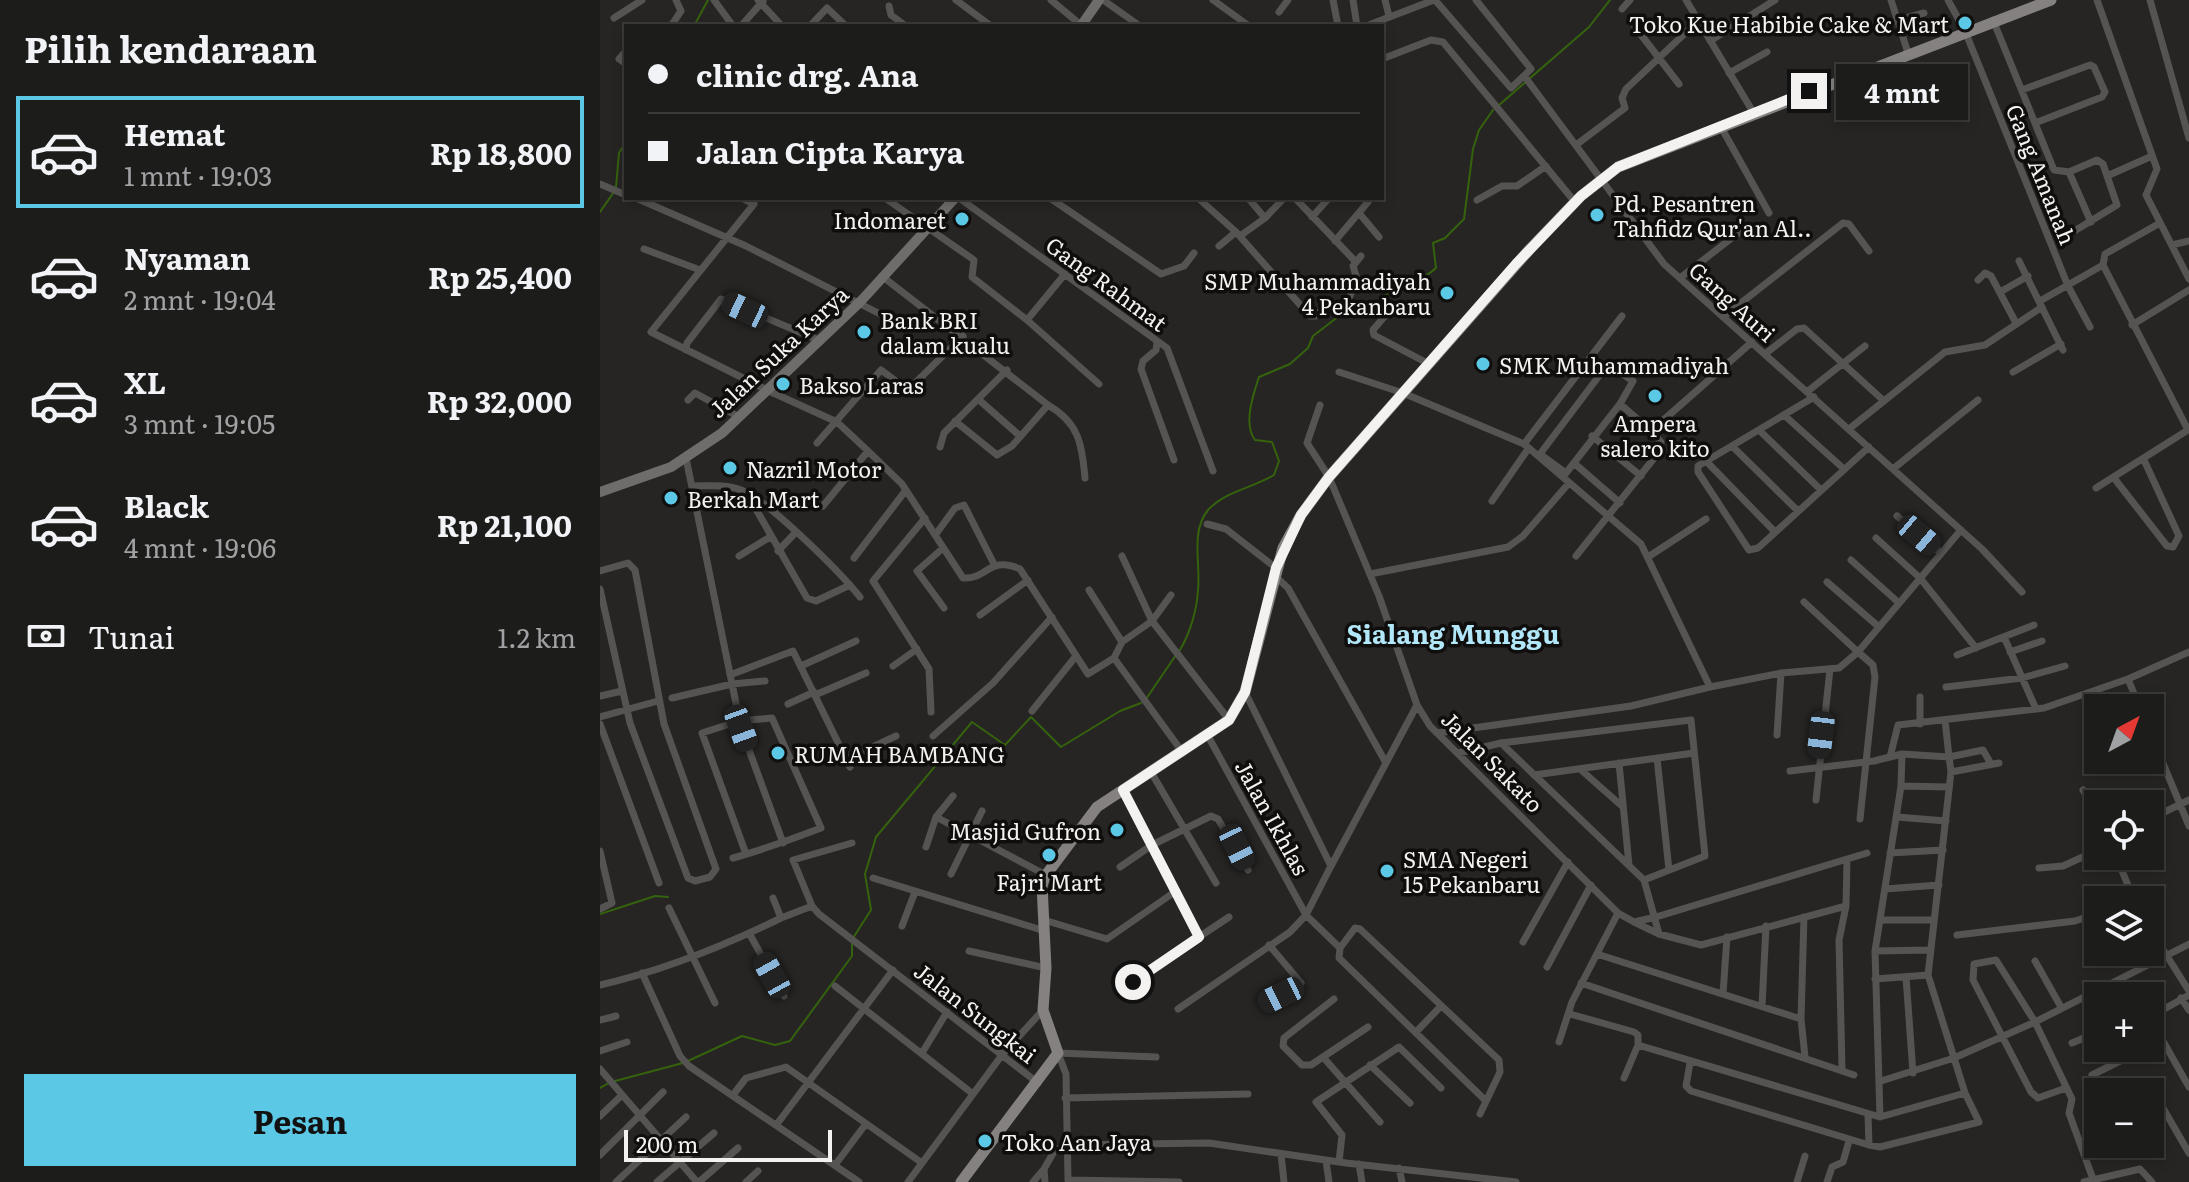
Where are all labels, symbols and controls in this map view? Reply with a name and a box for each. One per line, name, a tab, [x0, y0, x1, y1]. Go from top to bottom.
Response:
place label: Toko Kue Habibie Cake & Mart	[1629, 7, 1949, 40]
marker: Toko Kue Habibie Cake & Mart	[1956, 14, 1974, 32]
text: Pilih kendaraan	[24, 21, 317, 74]
text: clinic drg. Ana	[696, 52, 918, 96]
callout: 4 mnt	[1837, 63, 1969, 119]
text: 4 mnt	[1864, 72, 1940, 111]
route end	[1791, 73, 1827, 109]
street label: Gang Amanah	[1999, 99, 2085, 249]
text: Hemat	[124, 111, 225, 155]
icon: car	[28, 116, 100, 188]
text: Jalan Cipta Karya	[696, 129, 964, 173]
text: Rp 18,800	[430, 130, 572, 174]
text: 1 mnt · 19:03	[124, 155, 272, 194]
place label: Pd. Pesantren Tahfidz Qur'an Al..	[1613, 186, 1812, 244]
place label: Indomaret	[834, 203, 946, 236]
marker: Pd. Pesantren Tahfidz Qur'an Al..	[1588, 206, 1606, 224]
marker: Indomaret	[953, 210, 971, 228]
street label: Gang Rahmat	[1040, 228, 1174, 338]
text: Nyaman	[124, 235, 251, 279]
icon: car	[28, 240, 100, 312]
street label: Gang Auri	[1682, 253, 1784, 349]
text: Rp 25,400	[428, 254, 572, 298]
place label: SMP Muhammadiyah 4 Pekanbaru	[1204, 264, 1431, 322]
street label: Jalan Suka Karya	[701, 277, 855, 425]
text: 2 mnt · 19:04	[124, 279, 276, 318]
marker: SMP Muhammadiyah 4 Pekanbaru	[1438, 284, 1456, 302]
car	[718, 289, 772, 331]
place label: Bank BRI dalam kualu	[880, 303, 1010, 361]
marker: Bank BRI dalam kualu	[855, 323, 873, 341]
place label: SMK Muhammadiyah	[1499, 348, 1729, 381]
marker: SMK Muhammadiyah	[1474, 355, 1492, 373]
text: XL	[124, 359, 166, 403]
icon: car	[28, 364, 100, 436]
place label: Bakso Laras	[799, 368, 924, 401]
marker: Bakso Laras	[774, 375, 792, 393]
text: Rp 32,000	[427, 378, 572, 422]
marker: Ampera salero kito	[1646, 387, 1664, 405]
text: 3 mnt · 19:05	[124, 403, 275, 442]
place label: Ampera salero kito	[1600, 406, 1710, 464]
place label: Nazril Motor	[746, 452, 882, 485]
marker: Nazril Motor	[721, 459, 739, 477]
place label: Berkah Mart	[687, 482, 820, 515]
text: Black	[124, 483, 209, 527]
icon: car	[28, 488, 100, 560]
marker: Berkah Mart	[662, 489, 680, 507]
text: Rp 21,100	[437, 502, 572, 546]
car	[1893, 510, 1945, 560]
text: 4 mnt · 19:06	[124, 527, 276, 566]
district label: Sialang Munggu	[1346, 613, 1560, 652]
icon: cash	[24, 614, 68, 658]
text: Tunai	[88, 614, 175, 658]
text: 1.2 km	[497, 617, 576, 656]
north arrow	[2084, 694, 2164, 774]
map controls	[2084, 694, 2164, 1158]
car	[722, 701, 760, 755]
street label: Jalan Sakato	[1435, 703, 1551, 819]
car	[1806, 710, 1836, 760]
place label: RUMAH BAMBANG	[794, 737, 1005, 770]
marker: RUMAH BAMBANG	[769, 744, 787, 762]
street label: Jalan Ikhlas	[1228, 753, 1318, 881]
button: locate	[2084, 790, 2164, 870]
place label: Masjid Gufron	[949, 814, 1101, 847]
car	[1216, 820, 1258, 874]
marker: Masjid Gufron	[1108, 821, 1126, 839]
place label: SMA Negeri 15 Pekanbaru	[1403, 842, 1540, 900]
marker: Fajri Mart	[1040, 846, 1058, 864]
marker: SMA Negeri 15 Pekanbaru	[1378, 862, 1396, 880]
place label: Fajri Mart	[996, 865, 1102, 898]
button: layers	[2084, 886, 2164, 966]
car	[750, 948, 794, 1002]
street label: Jalan Sungkai	[908, 954, 1044, 1070]
route start	[1115, 964, 1151, 1000]
car	[1254, 974, 1308, 1016]
button: +	[2084, 982, 2164, 1062]
button: Pesan	[24, 1074, 576, 1166]
button: −	[2084, 1078, 2164, 1158]
place label: Toko Aan Jaya	[1001, 1125, 1152, 1158]
scale bar	[624, 1126, 832, 1162]
text: 200 m	[636, 1127, 698, 1160]
marker: Toko Aan Jaya	[976, 1132, 994, 1150]

